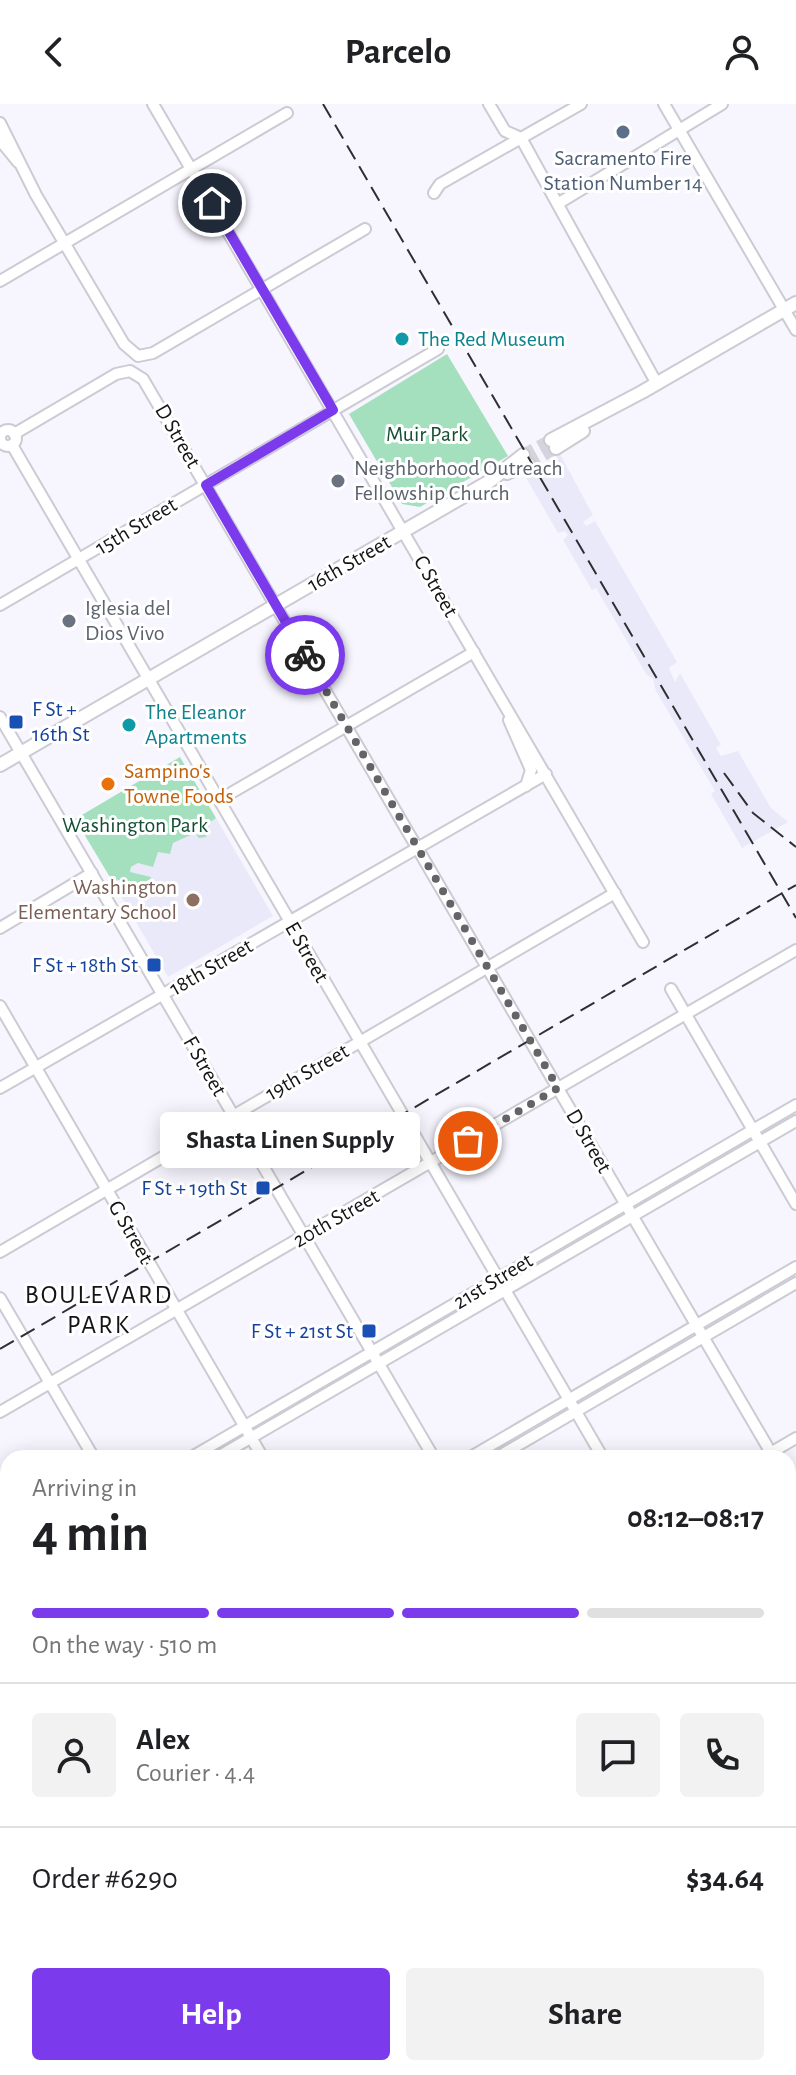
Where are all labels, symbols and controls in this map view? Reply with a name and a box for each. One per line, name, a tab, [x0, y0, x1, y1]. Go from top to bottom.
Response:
icon: back	[32, 30, 76, 74]
icon: person	[720, 30, 764, 74]
text: Parcelo	[345, 34, 451, 70]
marker: Sacramento Fire Station Number 14	[614, 123, 632, 141]
place label: Sacramento Fire Station Number 14	[543, 147, 703, 194]
pin	[178, 169, 246, 237]
icon: home	[190, 181, 234, 225]
place label: The Red Museum	[418, 328, 565, 350]
marker: The Red Museum	[393, 330, 411, 348]
street label: D Street	[151, 400, 205, 472]
park label: Muir Park	[386, 423, 468, 445]
place label: Neighborhood Outreach Fellowship Church	[354, 457, 563, 504]
marker: Neighborhood Outreach Fellowship Church	[329, 472, 347, 490]
street label: 15th Street	[91, 493, 181, 559]
street label: 16th Street	[304, 531, 394, 595]
street label: C Street	[410, 552, 462, 620]
place label: Iglesia del Dios Vivo	[85, 597, 171, 644]
marker: Iglesia del Dios Vivo	[60, 612, 78, 630]
courier	[265, 615, 345, 695]
icon: bike	[283, 633, 327, 677]
place label: F St + 16th St	[32, 698, 89, 745]
place label: The Eleanor Apartments	[145, 701, 247, 748]
marker: F St + 16th St	[7, 713, 25, 731]
marker: The Eleanor Apartments	[120, 716, 138, 734]
place label: Sampino's Towne Foods	[124, 760, 234, 807]
marker: Sampino's Towne Foods	[99, 775, 117, 793]
park label: Washington Park	[62, 814, 208, 836]
place label: Washington Elementary School	[17, 876, 177, 923]
marker: Washington Elementary School	[184, 891, 202, 909]
street label: E Street	[281, 918, 333, 986]
street label: 18th Street	[166, 935, 256, 999]
place label: F St + 18th St	[32, 954, 138, 976]
marker: F St + 18th St	[145, 956, 163, 974]
street label: F Street	[179, 1032, 231, 1100]
street label: 19th Street	[262, 1040, 352, 1104]
street label: D Street	[562, 1105, 616, 1177]
pin	[434, 1107, 502, 1175]
callout: Shasta Linen Supply	[160, 1113, 420, 1169]
icon: bag	[446, 1119, 490, 1163]
text: Shasta Linen Supply	[186, 1127, 394, 1153]
place label: F St + 19th St	[141, 1177, 247, 1199]
marker: F St + 19th St	[254, 1179, 272, 1197]
street label: 20th Street	[289, 1185, 383, 1251]
street label: G Street	[104, 1197, 158, 1267]
street label: 21st Street	[450, 1249, 536, 1313]
district label: BOULEVARD PARK	[25, 1282, 173, 1338]
place label: F St + 21st St	[251, 1320, 353, 1342]
marker: F St + 21st St	[360, 1322, 378, 1340]
text: Arriving in	[32, 1475, 137, 1501]
text: 08:12–08:17	[627, 1503, 764, 1533]
text: 4 min	[32, 1508, 149, 1560]
text: On the way · 510 m	[32, 1632, 217, 1658]
button: person	[32, 1713, 116, 1797]
button: chat	[576, 1713, 660, 1797]
button: phone	[680, 1713, 764, 1797]
text: Alex	[136, 1725, 190, 1755]
text: Courier · 4.4	[136, 1760, 255, 1786]
text: Order #6290	[32, 1864, 178, 1894]
text: $34.64	[686, 1864, 764, 1894]
button: Help	[32, 1968, 390, 2060]
button: Share	[406, 1968, 764, 2060]

